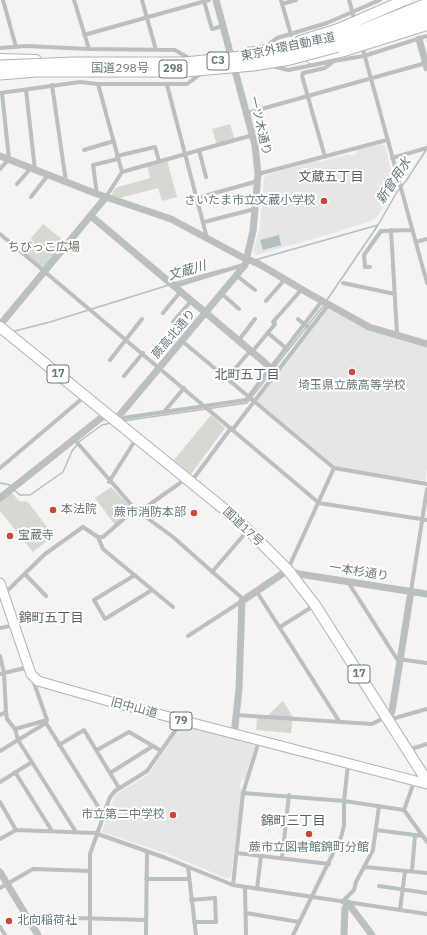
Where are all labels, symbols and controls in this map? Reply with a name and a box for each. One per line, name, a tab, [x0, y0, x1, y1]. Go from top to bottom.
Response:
street label: 東京外環自動車道	[240, 30, 336, 64]
road number: C3	[207, 52, 229, 70]
road number: 298	[159, 60, 187, 78]
street label: 国道298号	[91, 62, 149, 76]
street label: 一ツ木通り	[246, 95, 274, 157]
water label: 新曾用水	[373, 155, 415, 207]
district label: 文蔵五丁目	[299, 169, 363, 185]
place label: さいたま市立文蔵小学校	[184, 194, 316, 208]
marker: さいたま市立文蔵小学校	[319, 196, 329, 206]
park label: ちびっこ広場	[8, 241, 80, 255]
water label: 文蔵川	[166, 258, 208, 284]
street label: 蕨高北通り	[149, 306, 199, 362]
road number: 17	[47, 365, 69, 383]
district label: 北町五丁目	[215, 367, 279, 383]
marker: 埼玉県立蕨高等学校	[347, 367, 357, 377]
place label: 埼玉県立蕨高等学校	[298, 379, 406, 393]
place label: 本法院	[61, 503, 97, 517]
marker: 本法院	[48, 505, 58, 515]
street label: 国道17号	[220, 505, 266, 549]
place label: 蕨市消防本部	[114, 506, 186, 520]
marker: 蕨市消防本部	[189, 508, 199, 518]
place label: 宝蔵寺	[18, 529, 54, 543]
marker: 宝蔵寺	[5, 531, 15, 541]
street label: 一本杉通り	[328, 560, 390, 584]
district label: 錦町五丁目	[19, 610, 83, 626]
road number: 17	[348, 665, 370, 683]
street label: 旧中山道	[109, 695, 159, 721]
road number: 79	[170, 712, 192, 730]
place label: 市立第二中学校	[81, 808, 165, 822]
marker: 市立第二中学校	[168, 810, 178, 820]
district label: 錦町三丁目	[261, 813, 325, 829]
marker: 蕨市立図書館錦町分館	[304, 829, 314, 839]
place label: 蕨市立図書館錦町分館	[249, 841, 369, 855]
place label: 北向稲荷社	[17, 914, 77, 928]
marker: 北向稲荷社	[4, 916, 14, 926]

